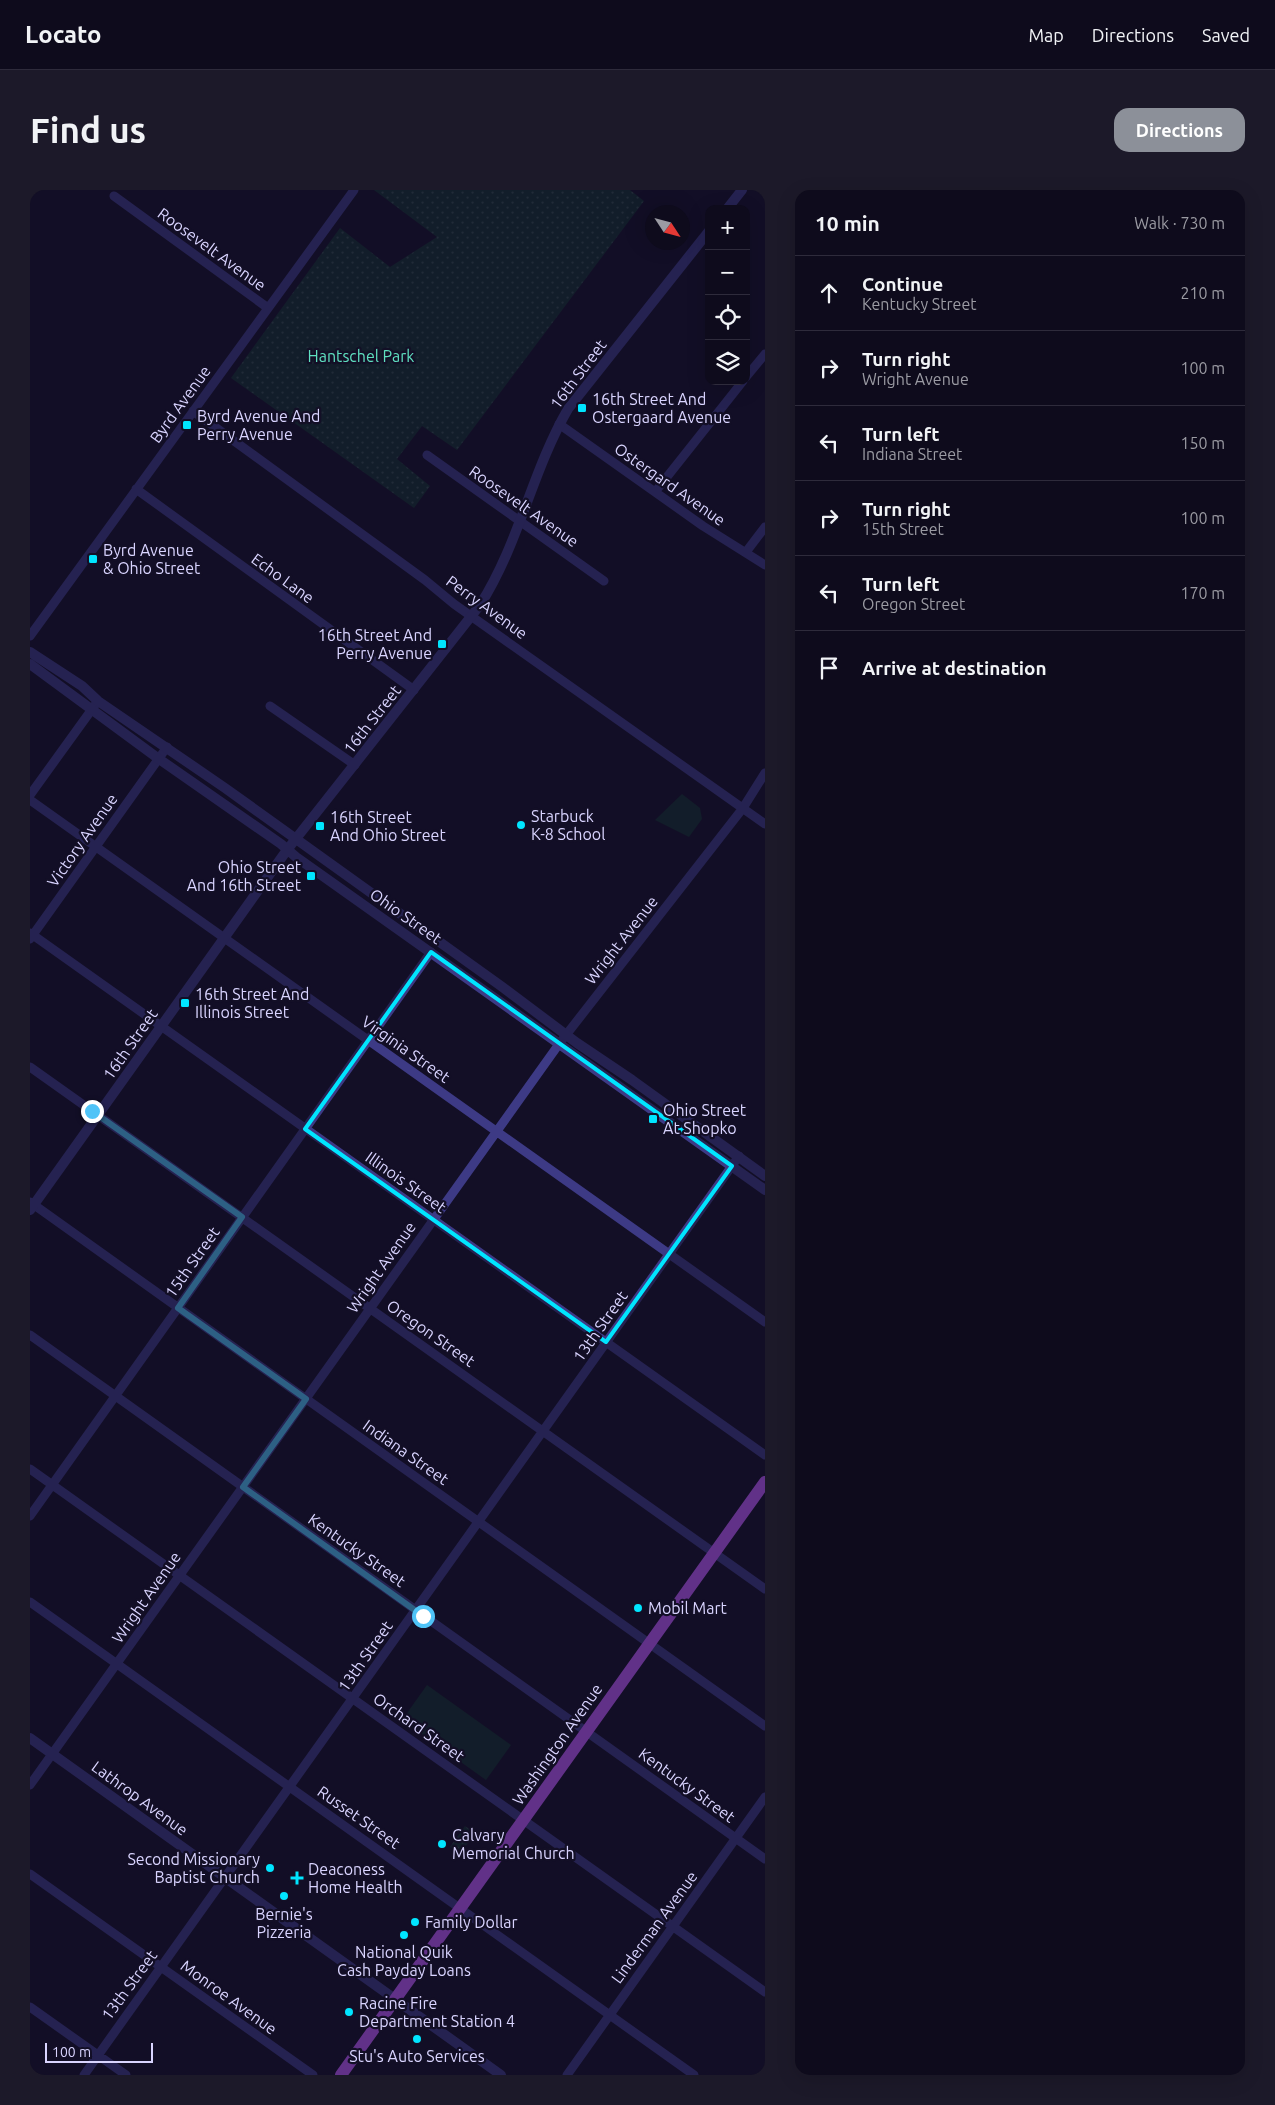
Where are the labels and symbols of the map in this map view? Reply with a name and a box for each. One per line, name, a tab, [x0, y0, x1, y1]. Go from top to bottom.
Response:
street label: Roosevelt Avenue	[154, 204, 270, 294]
north arrow	[645, 205, 690, 250]
street label: 16th Street	[546, 335, 610, 412]
park label: Hantschel Park	[308, 347, 414, 365]
street label: Byrd Avenue	[146, 362, 214, 446]
place label: 16th Street And Ostergaard Avenue	[592, 390, 731, 426]
marker: 16th Street And Ostergaard Avenue	[576, 402, 588, 414]
place label: Byrd Avenue And Perry Avenue	[197, 407, 320, 443]
marker: Byrd Avenue And Perry Avenue	[181, 419, 193, 431]
street label: Ostergard Avenue	[611, 439, 729, 529]
street label: Roosevelt Avenue	[466, 462, 582, 550]
place label: Byrd Avenue & Ohio Street	[103, 541, 201, 577]
street label: Echo Lane	[248, 549, 318, 607]
marker: Byrd Avenue & Ohio Street	[87, 553, 99, 565]
street label: Perry Avenue	[443, 572, 531, 642]
place label: 16th Street And Perry Avenue	[318, 626, 432, 662]
marker: 16th Street And Perry Avenue	[436, 638, 448, 650]
street label: 16th Street	[340, 681, 405, 757]
street label: Victory Avenue	[43, 790, 121, 890]
place label: Starbuck K-8 School	[531, 807, 605, 843]
place label: 16th Street And Ohio Street	[330, 808, 446, 844]
marker: Starbuck K-8 School	[515, 819, 527, 831]
marker: 16th Street And Ohio Street	[314, 820, 326, 832]
place label: Ohio Street And 16th Street	[187, 858, 302, 894]
marker: Ohio Street And 16th Street	[305, 870, 317, 882]
street label: Ohio Street	[367, 885, 446, 948]
street label: Wright Avenue	[581, 892, 661, 988]
place label: 16th Street And Illinois Street	[195, 985, 309, 1021]
marker: 16th Street And Illinois Street	[179, 997, 191, 1009]
street label: 16th Street	[99, 1005, 161, 1083]
street label: Virginia Street	[359, 1012, 454, 1086]
route end	[81, 1100, 104, 1123]
place label: Ohio Street At Shopko	[663, 1101, 747, 1137]
marker: Ohio Street At Shopko	[647, 1113, 659, 1125]
street label: Illinois Street	[362, 1148, 450, 1217]
street label: Wright Avenue	[343, 1218, 419, 1316]
street label: 15th Street	[161, 1223, 223, 1301]
street label: 13th Street	[569, 1287, 631, 1365]
street label: Oregon Street	[384, 1296, 479, 1370]
street label: Indiana Street	[360, 1416, 453, 1489]
street label: Kentucky Street	[305, 1510, 410, 1591]
street label: Wright Avenue	[108, 1548, 184, 1646]
place label: Mobil Mart	[648, 1599, 728, 1617]
marker: Mobil Mart	[632, 1602, 644, 1614]
route start	[412, 1605, 435, 1628]
street label: 13th Street	[334, 1617, 396, 1695]
street label: Washington Avenue	[509, 1680, 605, 1808]
street label: Orchard Street	[370, 1689, 469, 1765]
street label: Kentucky Street	[635, 1744, 739, 1826]
street label: Lathrop Avenue	[89, 1757, 191, 1839]
street label: Russet Street	[314, 1782, 404, 1852]
place label: Calvary Memorial Church	[452, 1826, 575, 1862]
marker: Calvary Memorial Church	[436, 1838, 448, 1850]
place label: Second Missionary Baptist Church	[127, 1850, 260, 1886]
place label: Deaconess Home Health	[308, 1860, 403, 1896]
marker: Second Missionary Baptist Church	[264, 1862, 276, 1874]
street label: Linderman Avenue	[607, 1867, 701, 1987]
marker: Deaconess Home Health	[290, 1871, 304, 1885]
marker: Bernie's Pizzeria	[278, 1890, 290, 1902]
place label: Bernie's Pizzeria	[255, 1905, 313, 1941]
place label: Family Dollar	[425, 1913, 518, 1931]
marker: Family Dollar	[409, 1916, 421, 1928]
marker: National Quik Cash Payday Loans	[398, 1929, 410, 1941]
place label: National Quik Cash Payday Loans	[337, 1943, 471, 1979]
street label: 13th Street	[98, 1946, 161, 2023]
street label: Monroe Avenue	[178, 1956, 280, 2038]
place label: Racine Fire Department Station 4	[359, 1994, 515, 2030]
marker: Racine Fire Department Station 4	[343, 2006, 355, 2018]
marker: Stu's Auto Services	[411, 2033, 423, 2045]
scale bar	[45, 2040, 152, 2063]
place label: Stu's Auto Services	[349, 2047, 485, 2065]

